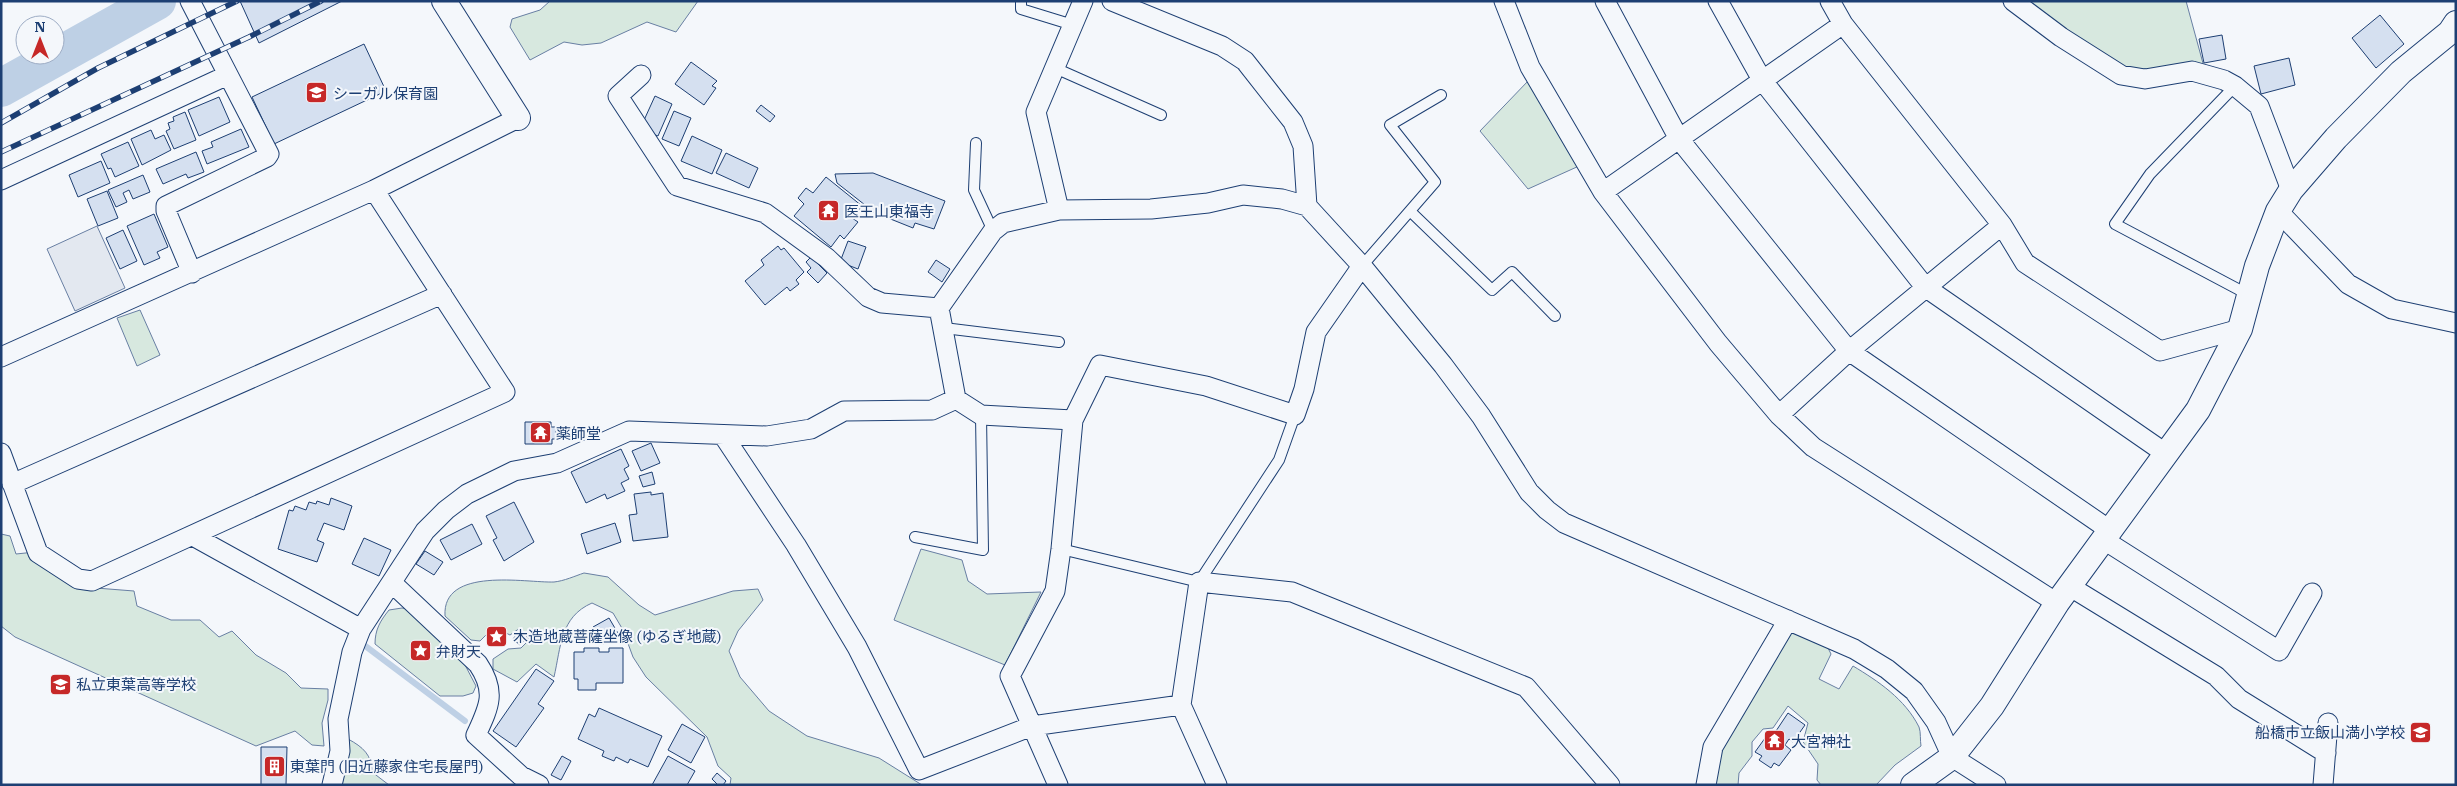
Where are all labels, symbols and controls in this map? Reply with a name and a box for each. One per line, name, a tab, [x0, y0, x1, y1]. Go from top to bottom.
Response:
north arrow	[15, 15, 65, 65]
text: N	[34, 18, 46, 36]
school or university icon: シーガル保育園	[305, 81, 329, 105]
place label: シーガル保育園	[333, 84, 438, 103]
temple icon: 医王山東福寺	[816, 199, 840, 223]
place label: 医王山東福寺	[844, 202, 934, 221]
temple icon: 薬師堂	[528, 421, 552, 445]
place label: 薬師堂	[556, 424, 601, 443]
place icon: 木造地蔵菩薩坐像 (ゆるぎ地蔵)	[485, 624, 509, 648]
place label: 木造地蔵菩薩坐像 (ゆるぎ地蔵)	[513, 627, 721, 646]
place icon: 弁財天	[408, 639, 432, 663]
place label: 弁財天	[436, 642, 481, 661]
school or university icon: 私立東葉高等学校	[48, 672, 72, 696]
place label: 私立東葉高等学校	[76, 675, 196, 694]
school or university icon: 船橋市立飯山満小学校	[2409, 720, 2433, 744]
place label: 船橋市立飯山満小学校	[2255, 723, 2405, 742]
temple icon: 大宮神社	[1763, 729, 1787, 753]
place label: 大宮神社	[1791, 732, 1851, 751]
building icon: 東葉門 (旧近藤家住宅長屋門)	[262, 754, 286, 778]
place label: 東葉門 (旧近藤家住宅長屋門)	[290, 757, 483, 776]

